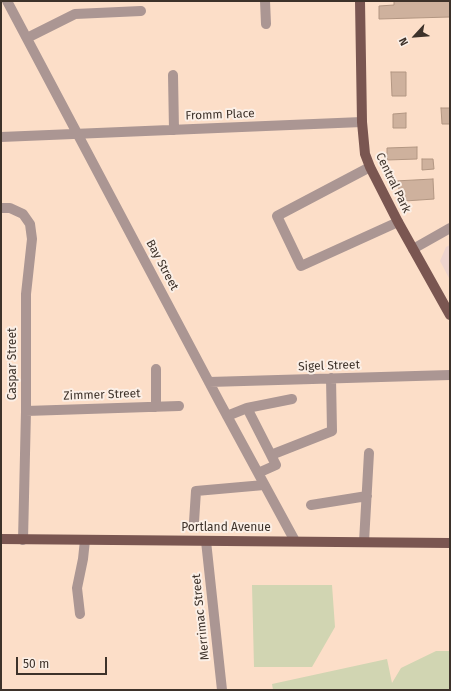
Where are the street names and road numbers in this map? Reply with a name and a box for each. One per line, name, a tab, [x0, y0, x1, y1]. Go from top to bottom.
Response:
street label: Fromm Place	[185, 107, 255, 123]
street label: Central Park	[372, 150, 414, 216]
street label: Bay Street	[143, 237, 181, 293]
street label: Caspar Street	[6, 328, 20, 400]
street label: Sigel Street	[298, 358, 360, 374]
street label: Zimmer Street	[63, 386, 141, 404]
street label: Portland Avenue	[181, 521, 271, 535]
street label: Merrimac Street	[189, 573, 213, 661]

